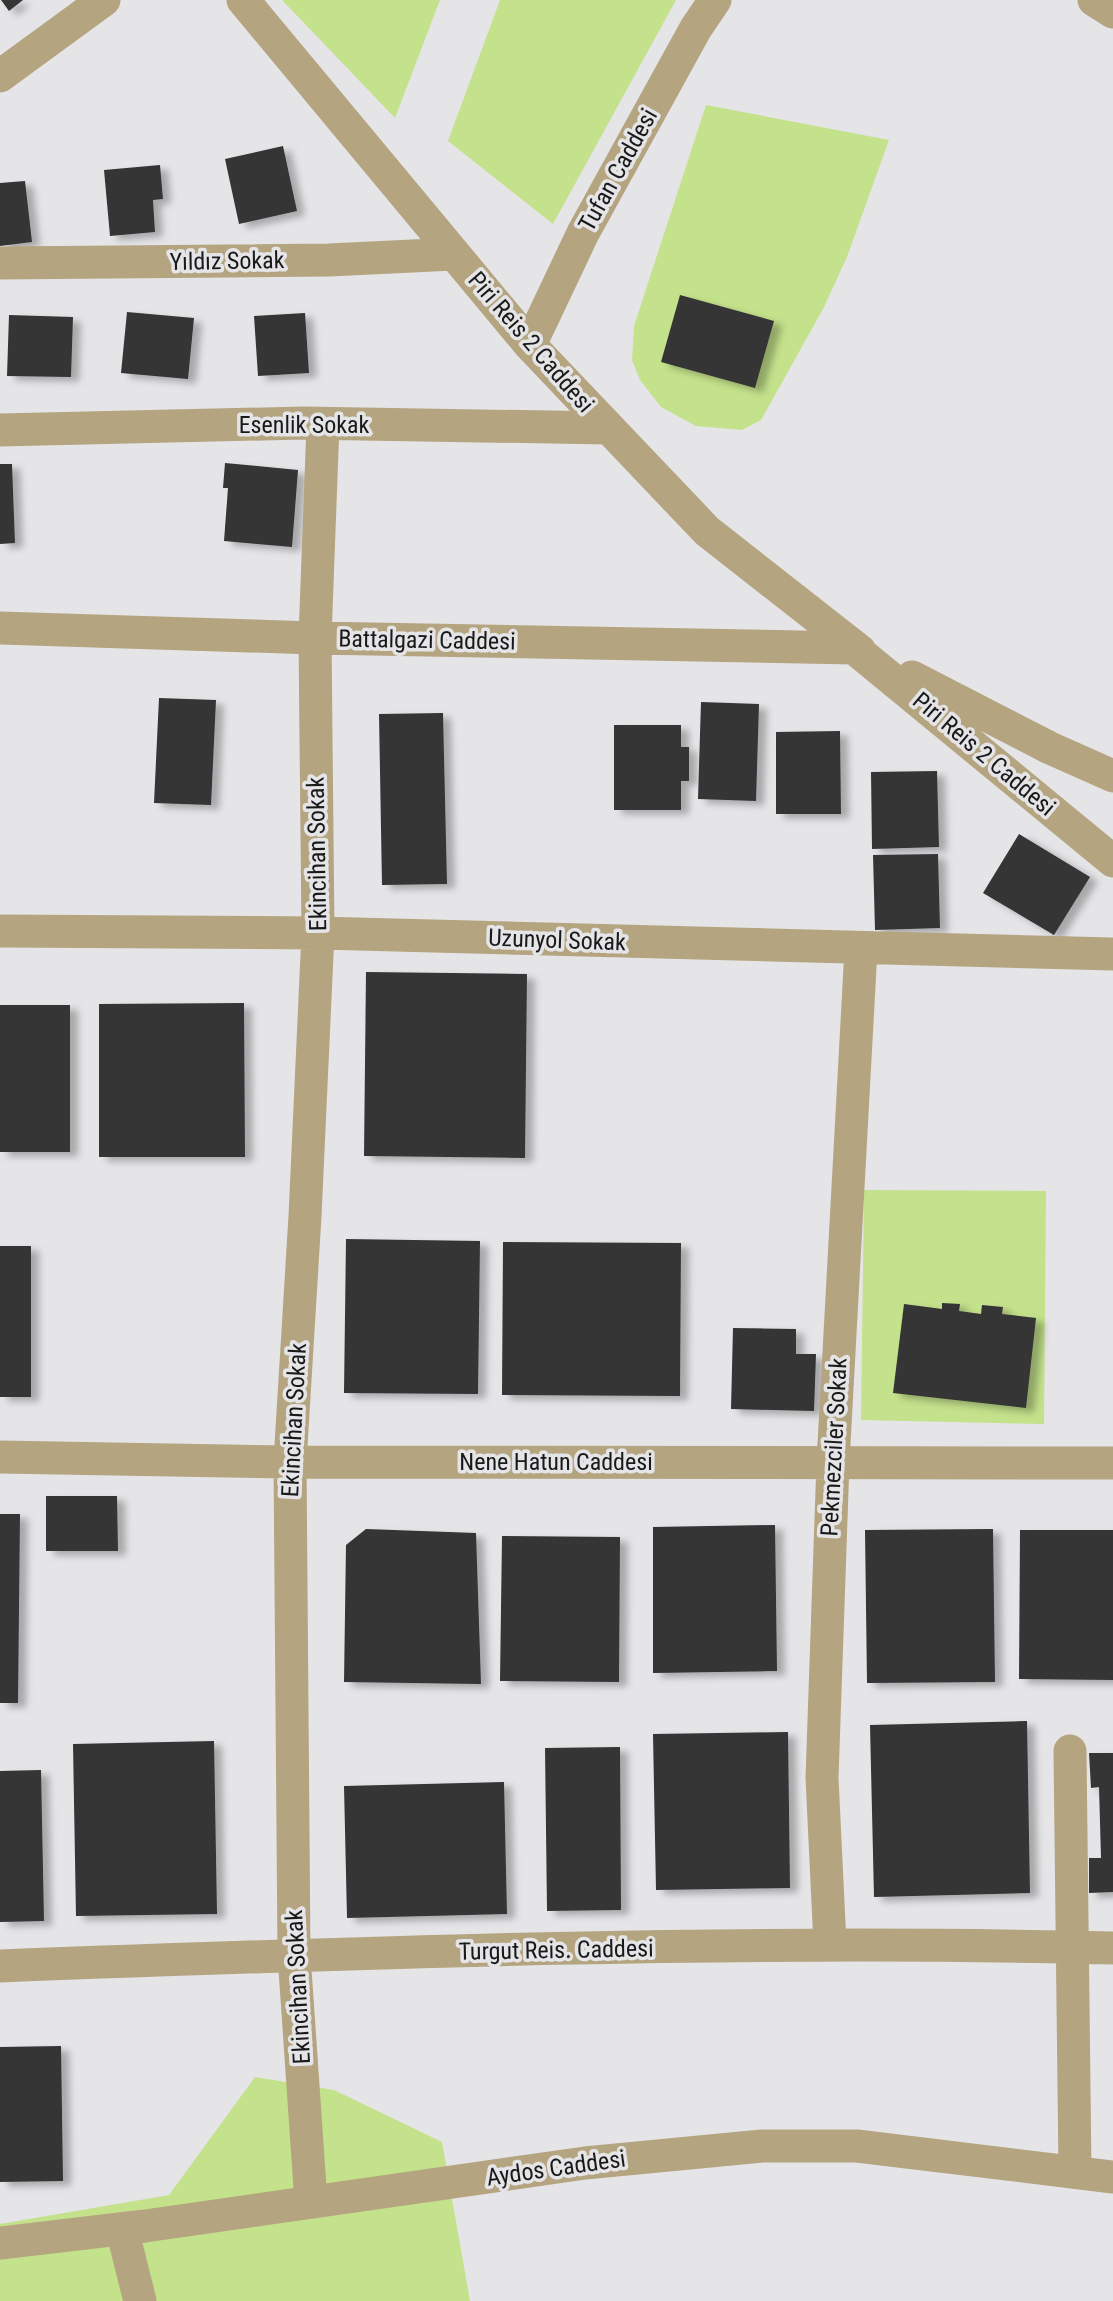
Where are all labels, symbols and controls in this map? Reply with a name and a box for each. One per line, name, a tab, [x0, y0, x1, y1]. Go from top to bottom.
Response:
street label: Tufan Caddesi	[573, 104, 663, 236]
street label: Yıldız Sokak	[169, 246, 285, 276]
street label: Piri Reis 2 Caddesi	[462, 266, 600, 418]
street label: Esenlik Sokak	[239, 411, 370, 439]
street label: Battalgazi Caddesi	[338, 624, 516, 656]
street label: Piri Reis 2 Caddesi	[907, 686, 1061, 822]
street label: Ekincihan Sokak	[302, 776, 332, 931]
street label: Uzunyol Sokak	[488, 924, 626, 956]
street label: Ekincihan Sokak	[276, 1342, 312, 1498]
street label: Pekmezciler Sokak	[815, 1357, 853, 1537]
street label: Nene Hatun Caddesi	[459, 1448, 653, 1476]
street label: Ekincihan Sokak	[280, 1909, 316, 2065]
street label: Turgut Reis. Caddesi	[458, 1934, 654, 1966]
street label: Aydos Caddesi	[485, 2144, 627, 2192]

